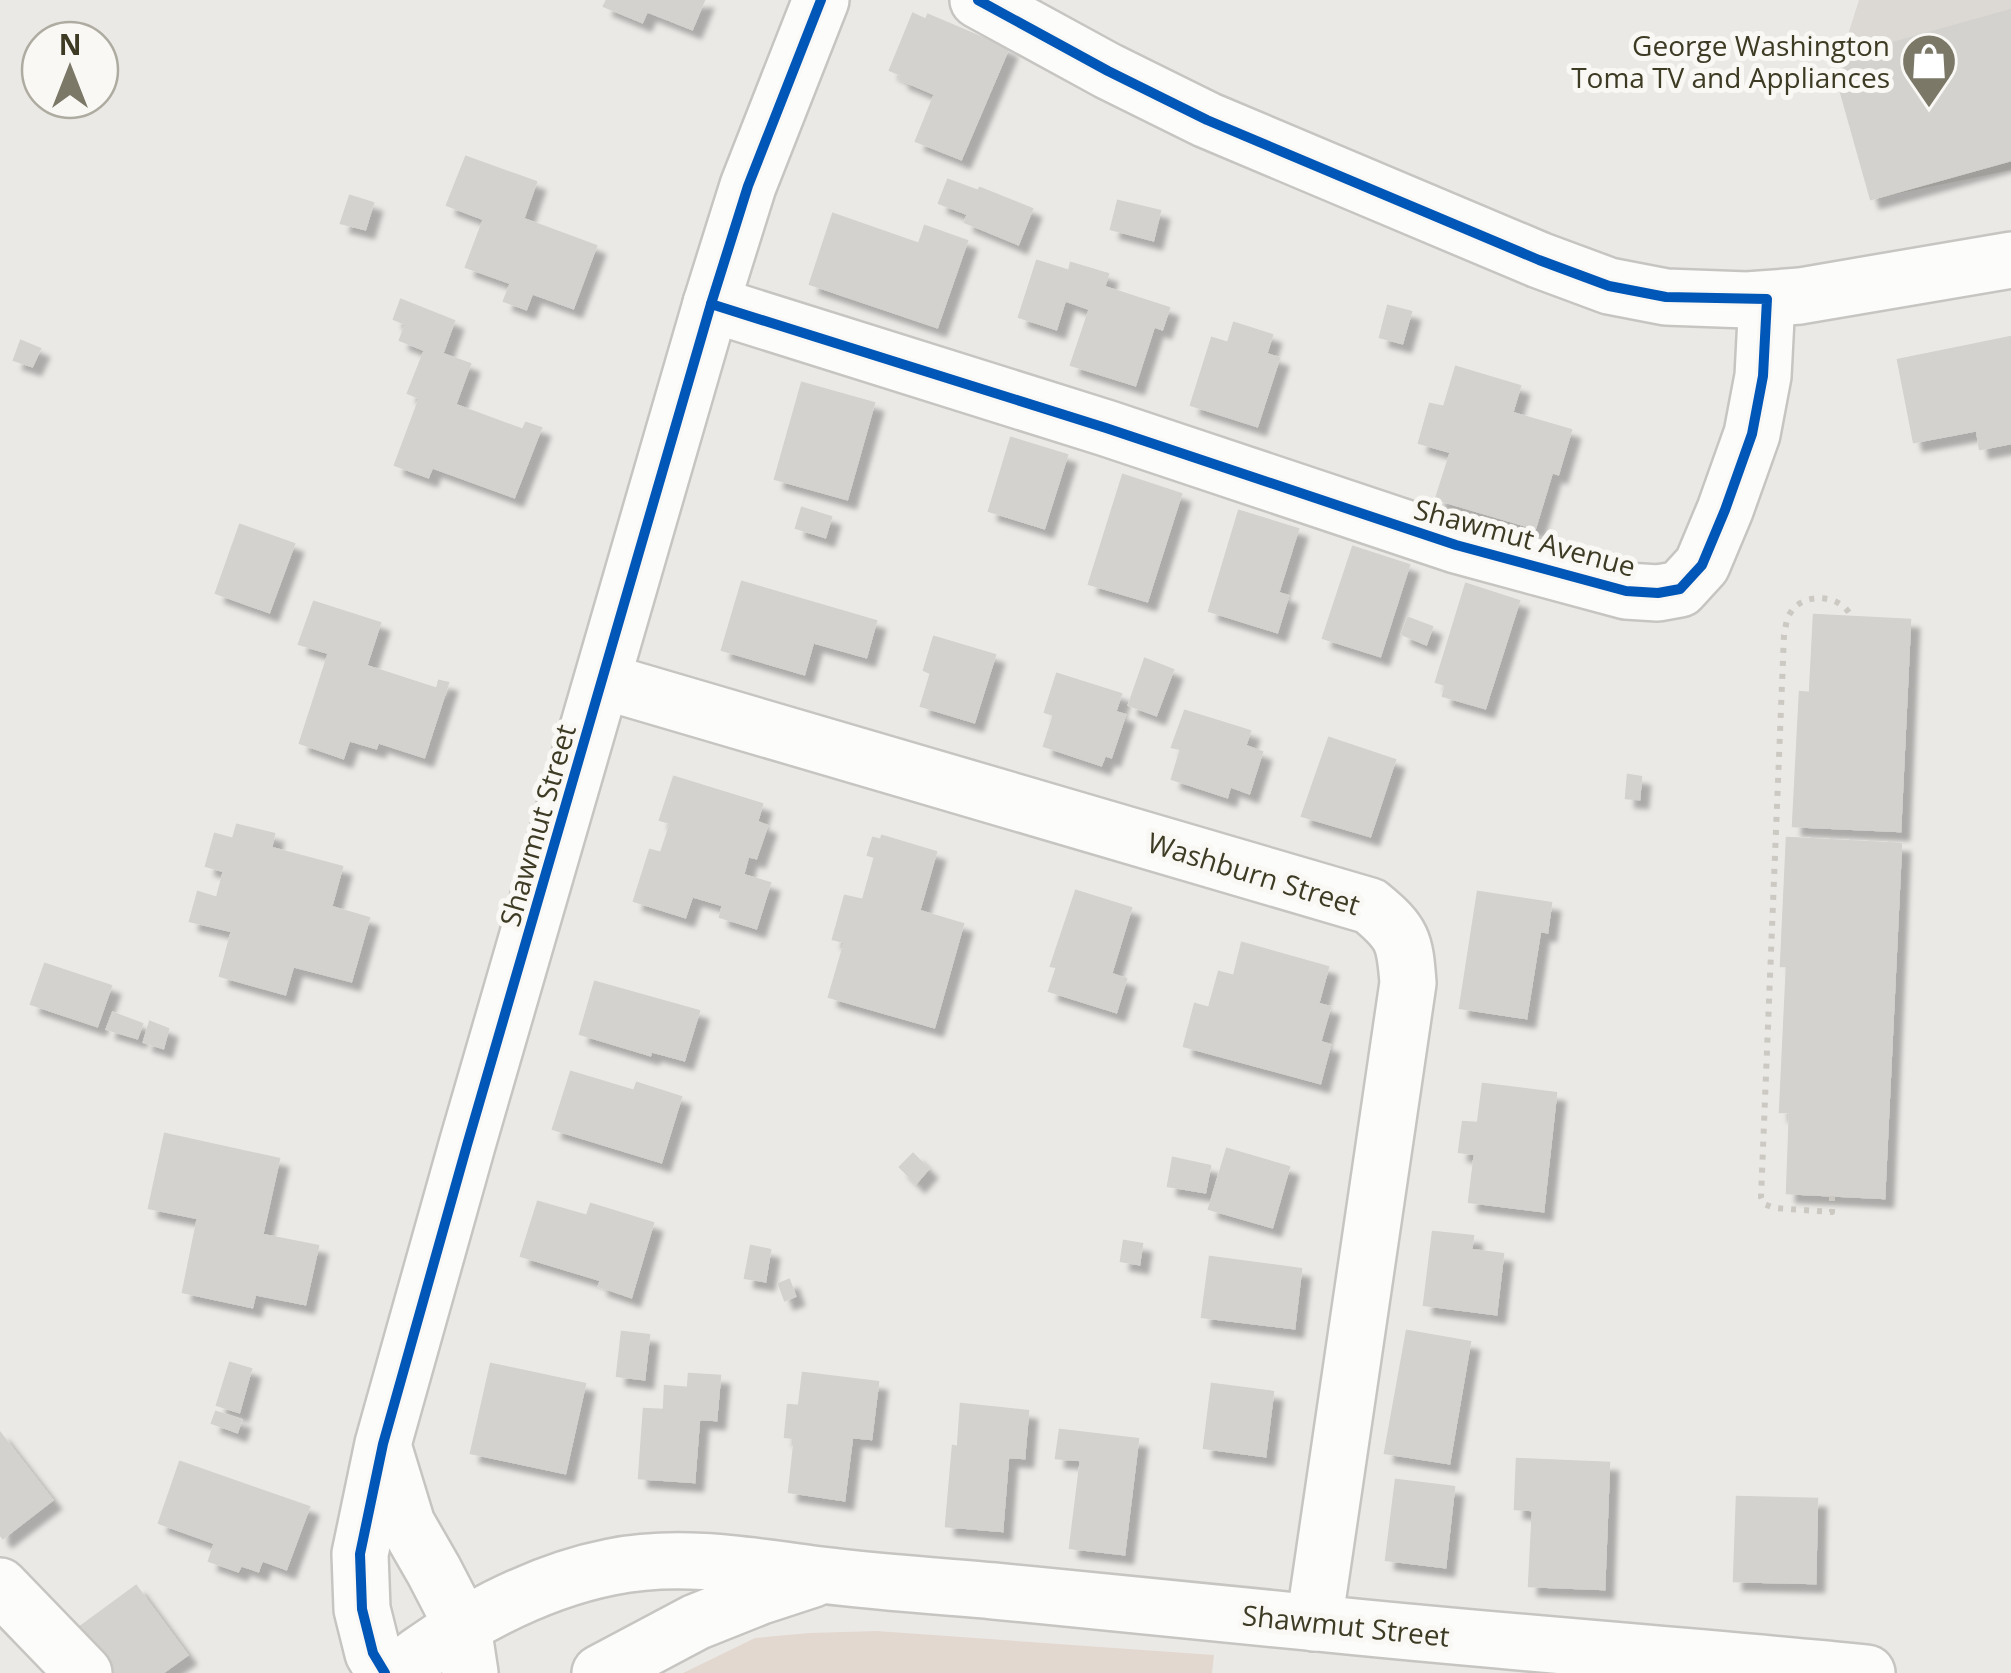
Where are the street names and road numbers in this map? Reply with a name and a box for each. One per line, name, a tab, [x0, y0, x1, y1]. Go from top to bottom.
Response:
street label: Shawmut Avenue	[1410, 489, 1640, 585]
street label: Shawmut Street	[490, 720, 584, 930]
street label: Washburn Street	[1143, 823, 1365, 923]
street label: Shawmut Street	[1240, 1595, 1452, 1655]

